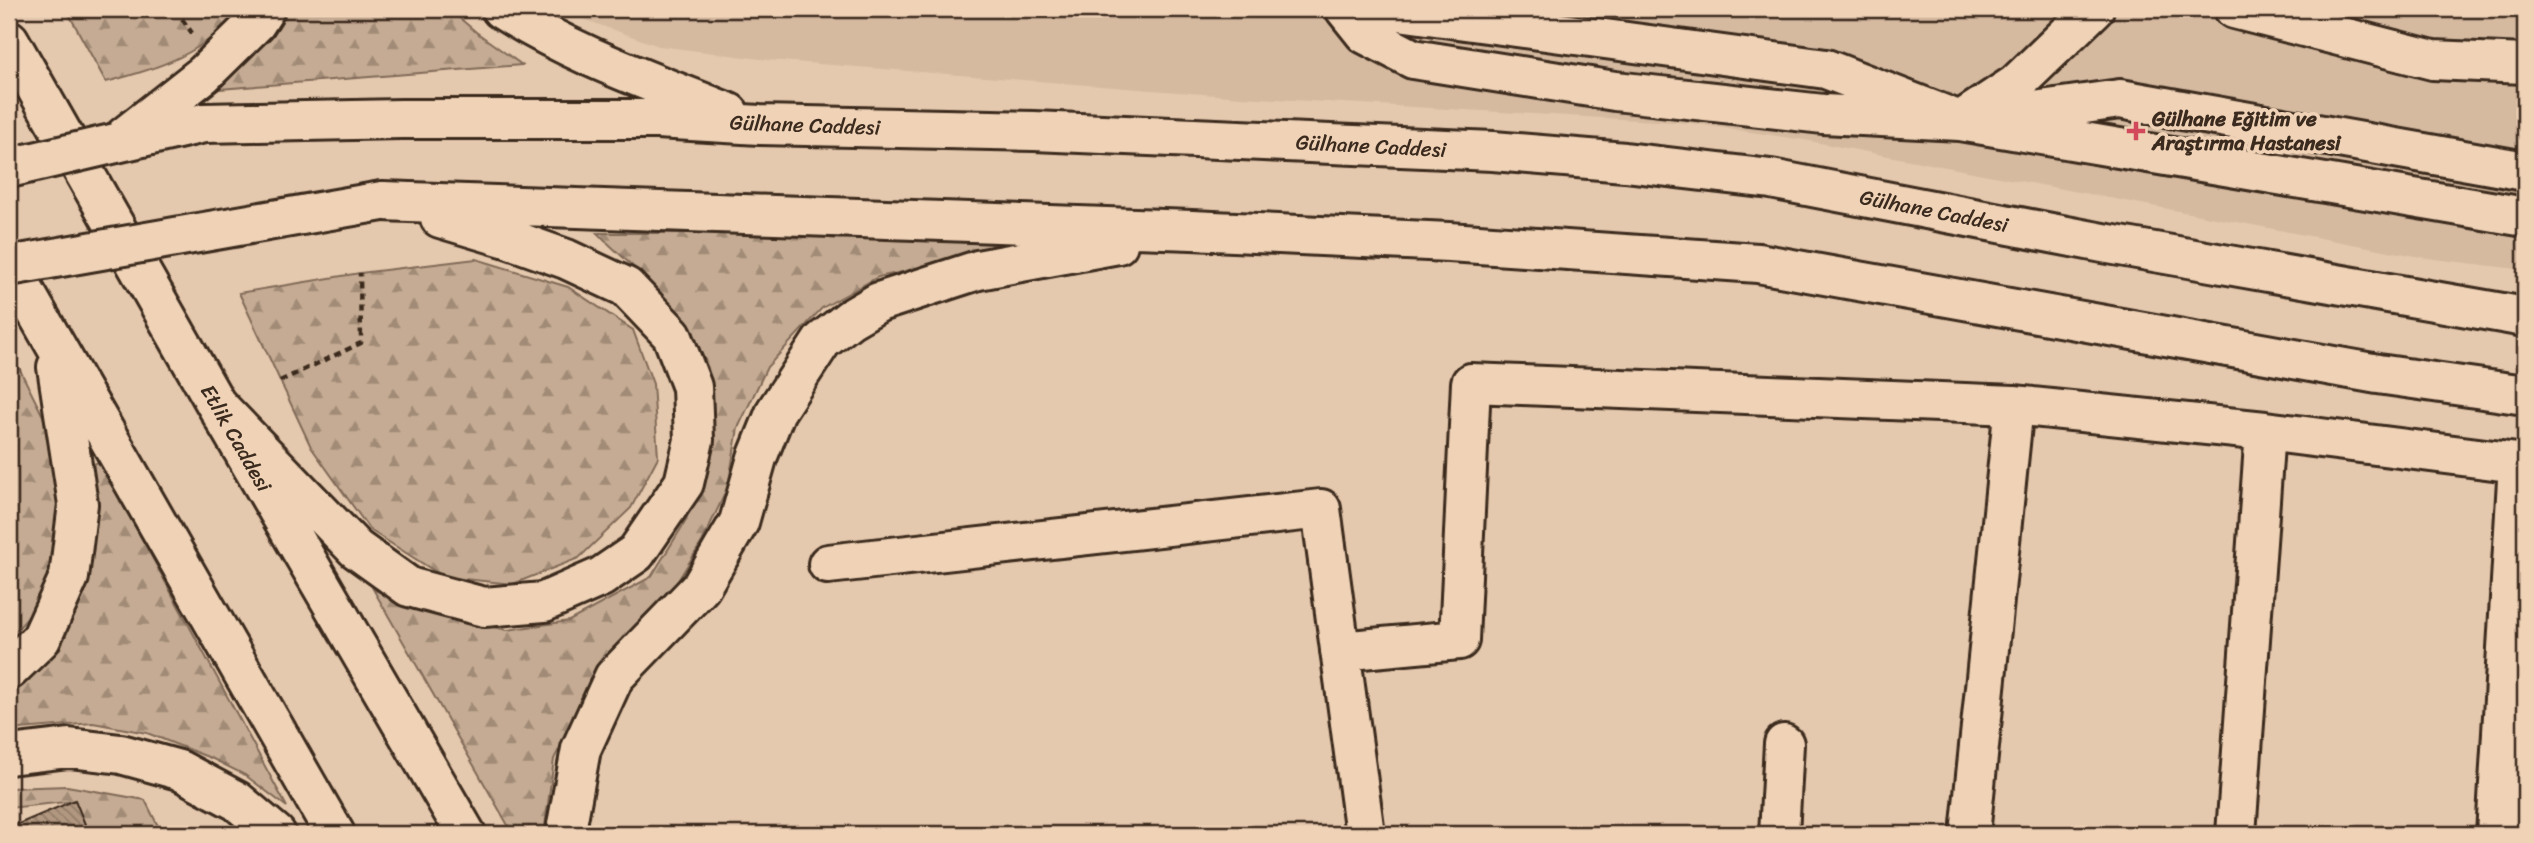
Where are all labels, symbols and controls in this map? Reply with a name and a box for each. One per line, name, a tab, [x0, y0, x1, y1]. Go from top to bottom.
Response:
place label: Gülhane Eğitim ve Araştırma Hastanesi	[2151, 100, 2342, 162]
street label: Gülhane Caddesi	[729, 103, 882, 147]
marker: Gülhane Eğitim ve Araştırma Hastanesi	[2126, 121, 2146, 141]
street label: Gülhane Caddesi	[1295, 123, 1448, 169]
street label: Gülhane Caddesi	[1856, 178, 2013, 244]
street label: Etlik Caddesi	[190, 377, 283, 500]

